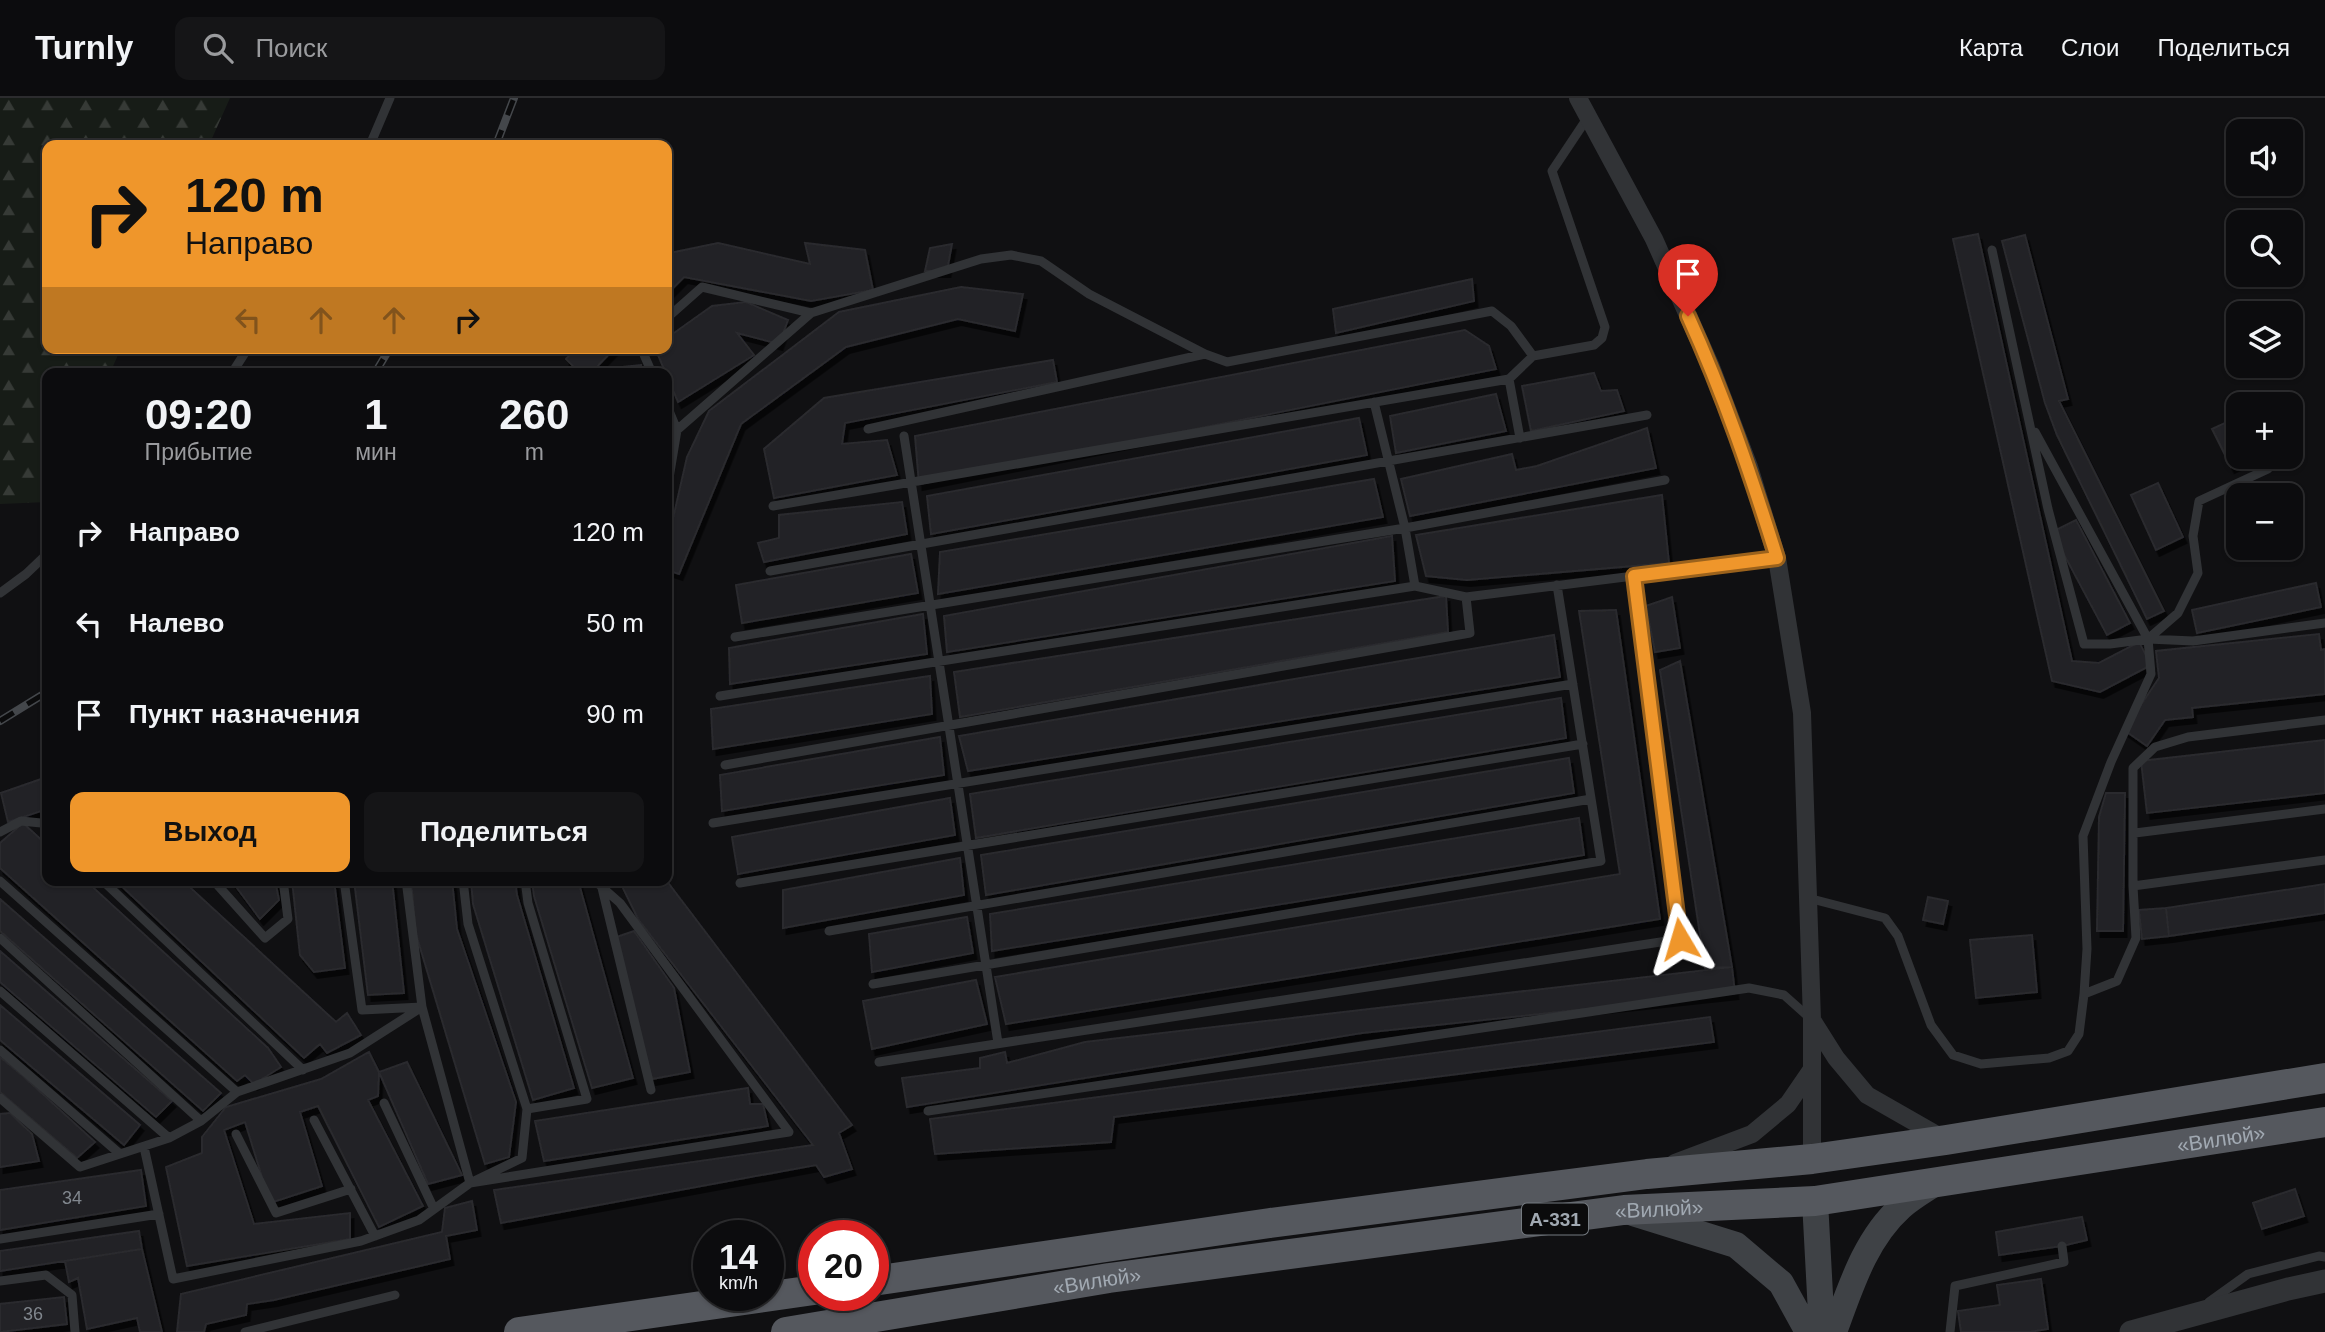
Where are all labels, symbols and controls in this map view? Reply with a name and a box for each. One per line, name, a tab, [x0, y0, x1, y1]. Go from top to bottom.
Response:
search box	[175, 17, 665, 80]
text: Turnly	[35, 29, 133, 66]
icon: search	[199, 29, 237, 67]
text: Поиск	[255, 33, 327, 63]
text: Карта	[1959, 34, 2023, 61]
text: Слои	[2061, 34, 2119, 61]
text: Поделиться	[2157, 34, 2290, 61]
map controls	[2226, 119, 2303, 560]
button: sound	[2226, 119, 2303, 196]
icon: right	[70, 168, 161, 259]
text: 120 m	[185, 168, 324, 222]
button: search	[2226, 210, 2303, 287]
text: Направо	[185, 225, 313, 261]
pin	[1658, 244, 1718, 316]
icon: arrive	[1669, 255, 1707, 293]
icon: left	[229, 301, 267, 339]
icon: ahead	[302, 301, 340, 339]
icon: ahead	[375, 301, 413, 339]
icon: right	[448, 301, 486, 339]
button: layers	[2226, 301, 2303, 378]
text: 09:20	[145, 391, 252, 438]
text: 1	[364, 391, 388, 438]
text: 260	[499, 391, 569, 438]
button: +	[2226, 392, 2303, 469]
text: Прибытие	[145, 439, 253, 465]
text: мин	[355, 439, 397, 465]
text: m	[525, 439, 544, 465]
button: −	[2226, 483, 2303, 560]
icon: right	[70, 514, 108, 552]
text: Направо	[129, 517, 240, 547]
text: 120 m	[572, 517, 644, 547]
icon: left	[70, 605, 108, 643]
text: Налево	[129, 608, 224, 638]
text: 50 m	[586, 608, 644, 638]
icon: arrive	[70, 696, 108, 734]
text: Пункт назначения	[129, 699, 360, 729]
text: 90 m	[586, 699, 644, 729]
button: Выход	[70, 792, 350, 872]
button: Поделиться	[364, 792, 644, 872]
position arrow	[1643, 902, 1717, 976]
street label: «Вилюй»	[2175, 1120, 2267, 1156]
house number: 34	[62, 1188, 82, 1208]
street label: «Вилюй»	[1613, 1195, 1704, 1223]
road number: А-331	[1522, 1204, 1588, 1234]
speed limit sign: 20	[798, 1220, 889, 1311]
text: 14	[719, 1237, 758, 1276]
street label: «Вилюй»	[1051, 1262, 1142, 1299]
text: km/h	[719, 1273, 758, 1293]
house number: 36	[23, 1304, 43, 1324]

